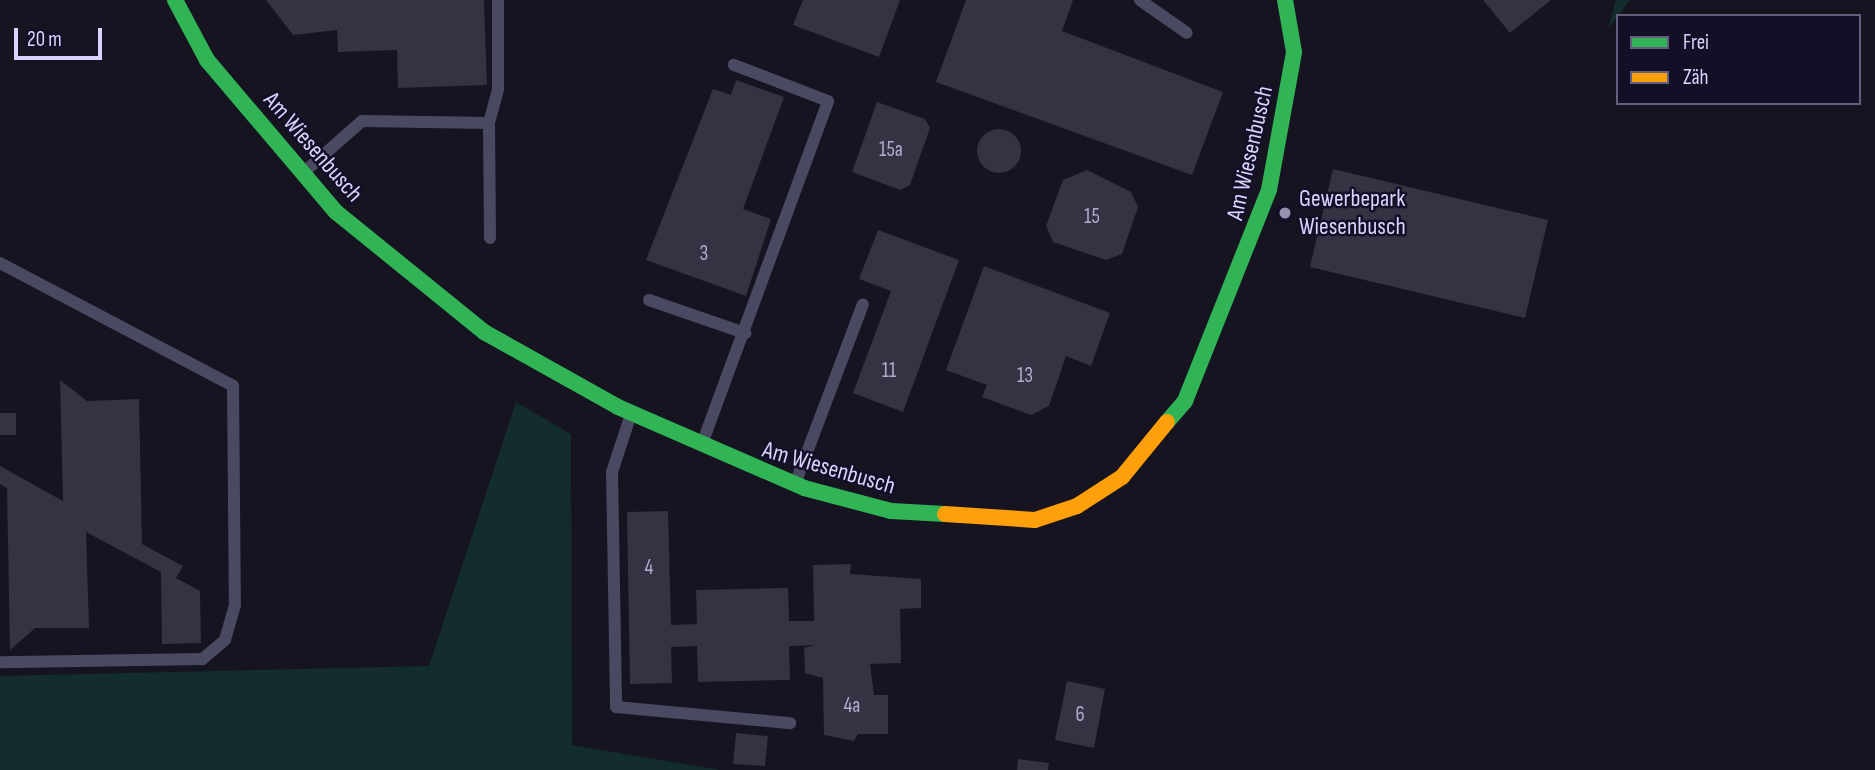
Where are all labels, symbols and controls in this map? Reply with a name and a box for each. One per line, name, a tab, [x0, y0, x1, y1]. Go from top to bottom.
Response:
scale bar	[18, 14, 105, 58]
legend	[1616, 14, 1861, 105]
text: 20 m	[27, 27, 62, 52]
text: Frei	[1683, 30, 1709, 55]
text: Zäh	[1683, 65, 1709, 90]
street label: Am Wiesenbusch	[1221, 83, 1279, 223]
street label: Am Wiesenbusch	[257, 86, 369, 208]
house number: 15a	[879, 137, 903, 163]
place label: Gewerbepark Wiesenbusch	[1299, 185, 1406, 241]
house number: 15	[1084, 204, 1100, 230]
marker: Gewerbepark Wiesenbusch	[1277, 205, 1293, 221]
house number: 3	[700, 241, 708, 267]
house number: 11	[882, 358, 896, 384]
house number: 13	[1017, 363, 1033, 389]
street label: Am Wiesenbusch	[759, 435, 899, 501]
house number: 4	[645, 555, 653, 581]
house number: 4a	[844, 693, 860, 719]
house number: 6	[1075, 702, 1085, 728]

